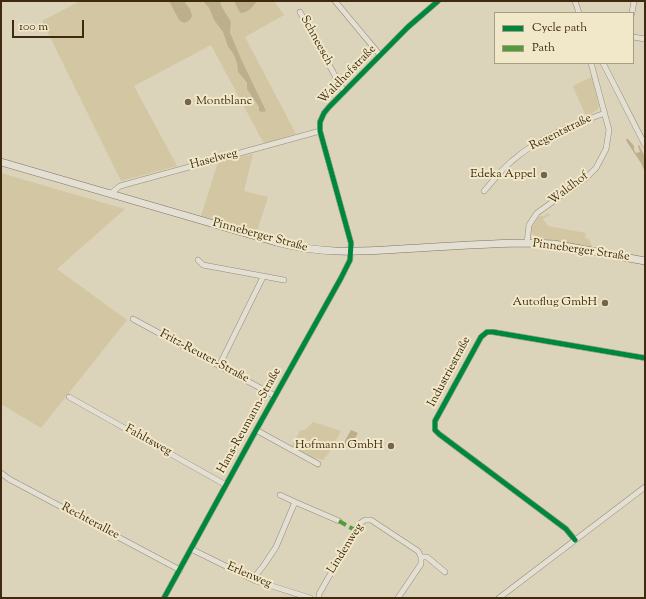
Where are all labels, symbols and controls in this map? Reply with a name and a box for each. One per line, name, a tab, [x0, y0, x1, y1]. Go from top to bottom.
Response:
scale bar	[14, 12, 86, 38]
legend	[494, 12, 634, 64]
street label: Schneesch	[296, 14, 336, 68]
text: 100 m	[19, 18, 48, 36]
text: Cycle path	[532, 19, 587, 37]
text: Path	[532, 39, 555, 57]
street label: Waldhofstraße	[316, 42, 380, 108]
place label: Montblanc	[196, 95, 252, 109]
marker: Montblanc	[183, 97, 193, 107]
street label: Regentstraße	[528, 112, 594, 154]
street label: Haselweg	[189, 147, 239, 173]
place label: Edeka Appel	[470, 168, 536, 182]
street label: Waldhof	[546, 169, 592, 209]
marker: Edeka Appel	[539, 170, 549, 180]
street label: Pinneberger Straße	[211, 216, 309, 256]
street label: Pinneberger Straße	[532, 237, 630, 265]
place label: Autoflug GmbH	[513, 296, 597, 310]
marker: Autoflug GmbH	[600, 298, 610, 308]
street label: Fritz-Reuter-Straße	[157, 327, 251, 387]
street label: Industriestraße	[425, 334, 475, 410]
street label: Hans-Reumann-Straße	[215, 366, 285, 476]
street label: Fahltsweg	[122, 422, 174, 460]
place label: Hofmann GmbH	[295, 439, 383, 453]
marker: Hofmann GmbH	[386, 441, 396, 451]
street label: Rechterallee	[59, 501, 121, 543]
street label: Lindenweg	[325, 521, 367, 577]
street label: Erlenweg	[224, 560, 274, 592]

